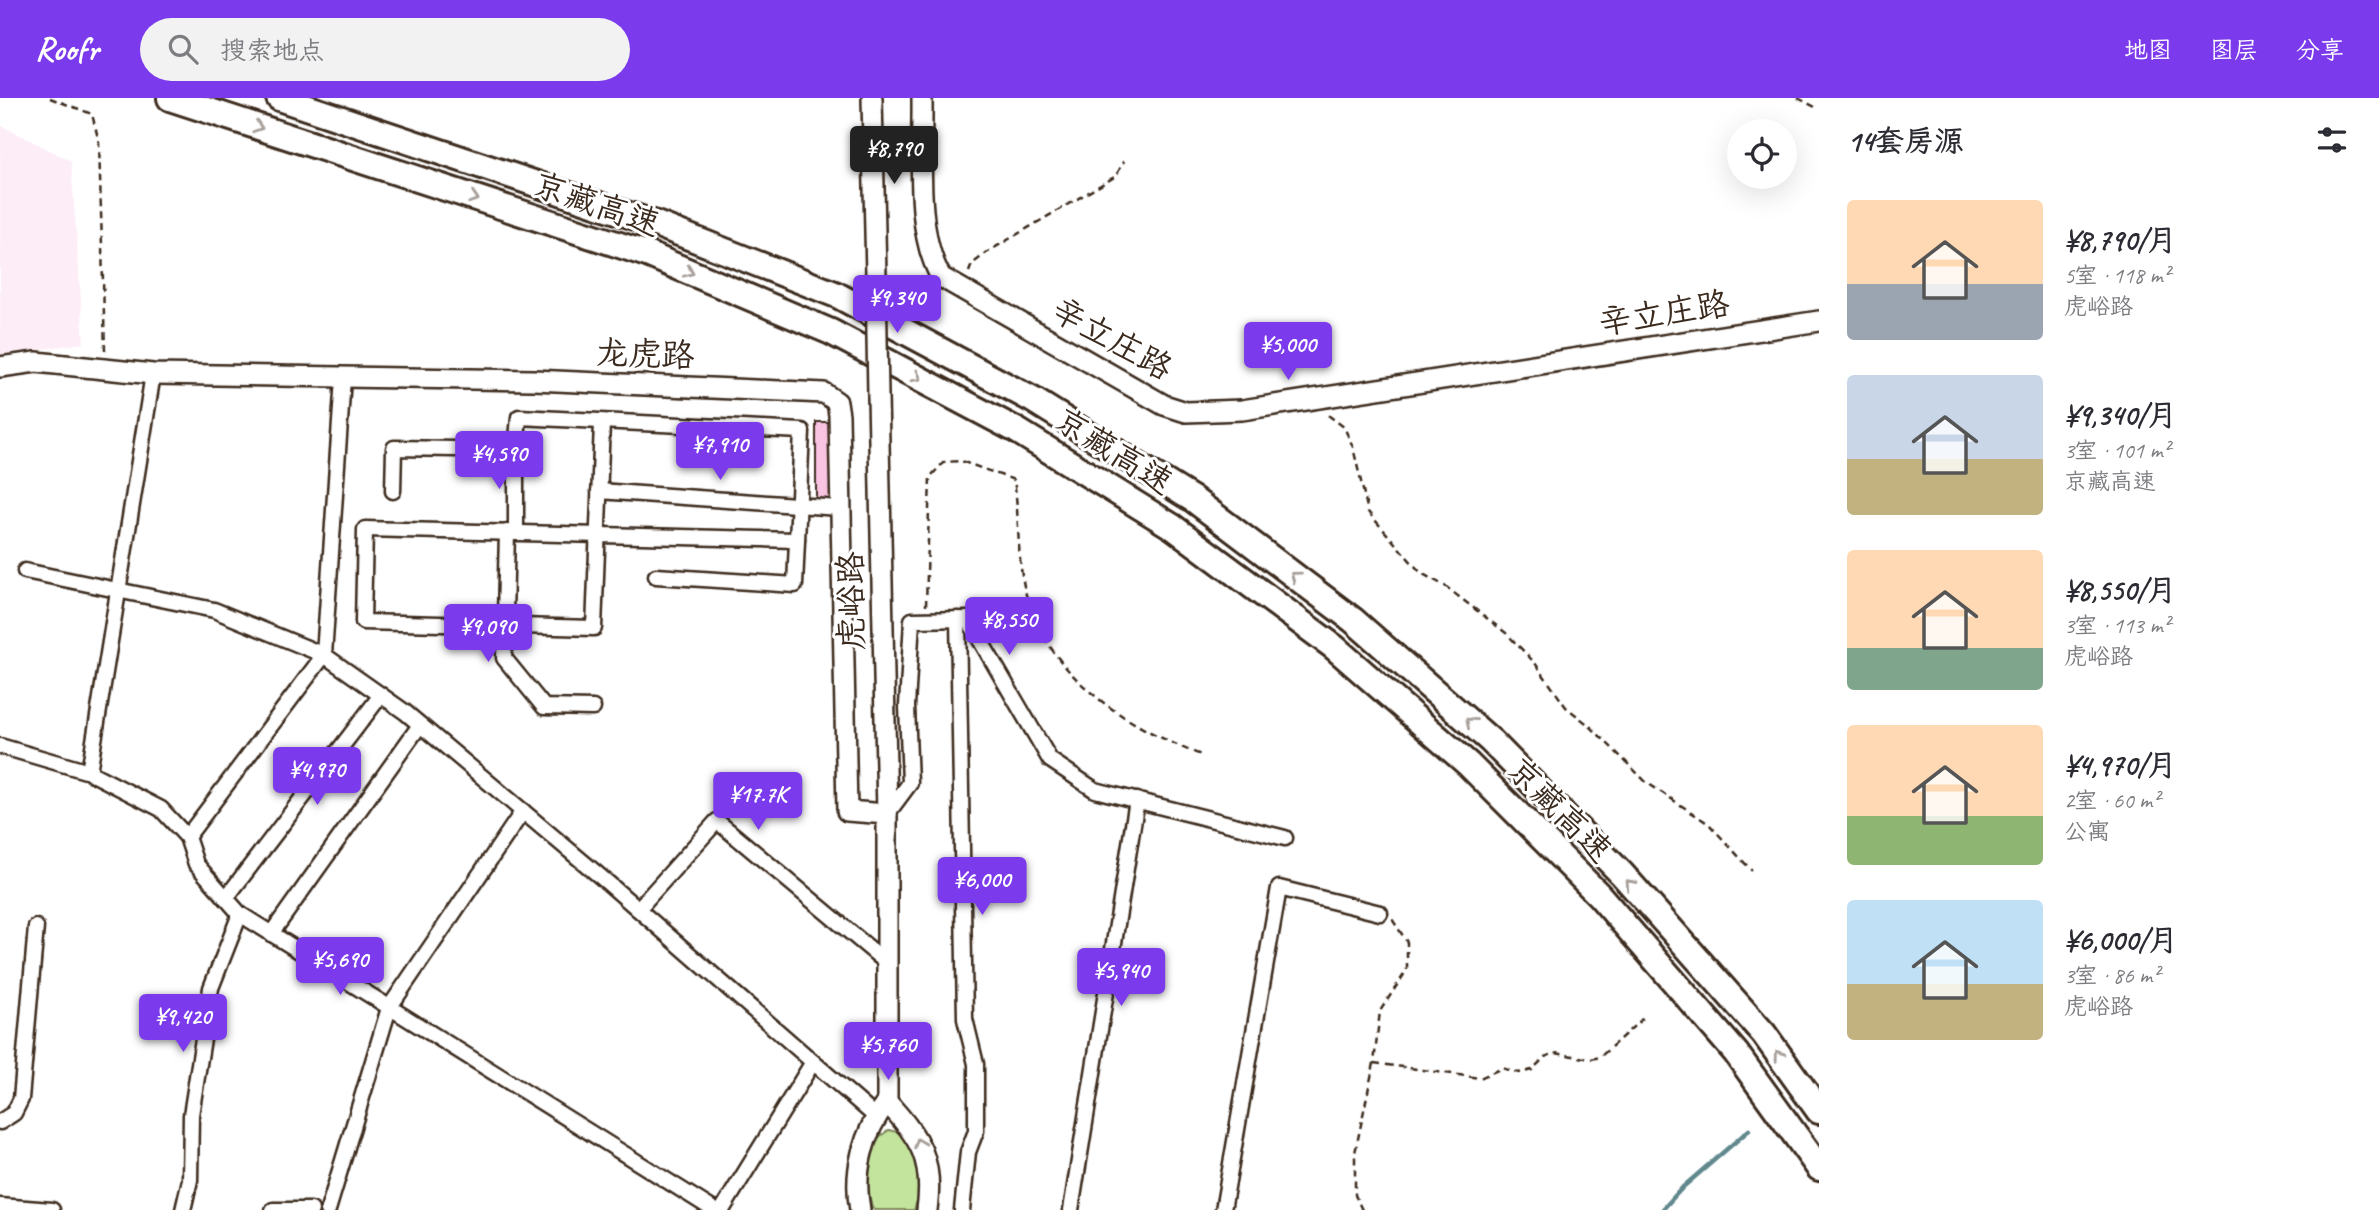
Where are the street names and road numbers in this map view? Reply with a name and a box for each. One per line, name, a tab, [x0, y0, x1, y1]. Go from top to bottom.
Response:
street label: 京藏高速	[528, 163, 666, 245]
street label: 辛立庄路	[1596, 282, 1732, 344]
street label: 辛立庄路	[1044, 289, 1180, 389]
street label: 龙虎路	[595, 331, 695, 377]
street label: 京藏高速	[1047, 398, 1181, 504]
street label: 虎峪路	[829, 551, 873, 651]
street label: 京藏高速	[1498, 748, 1622, 872]

